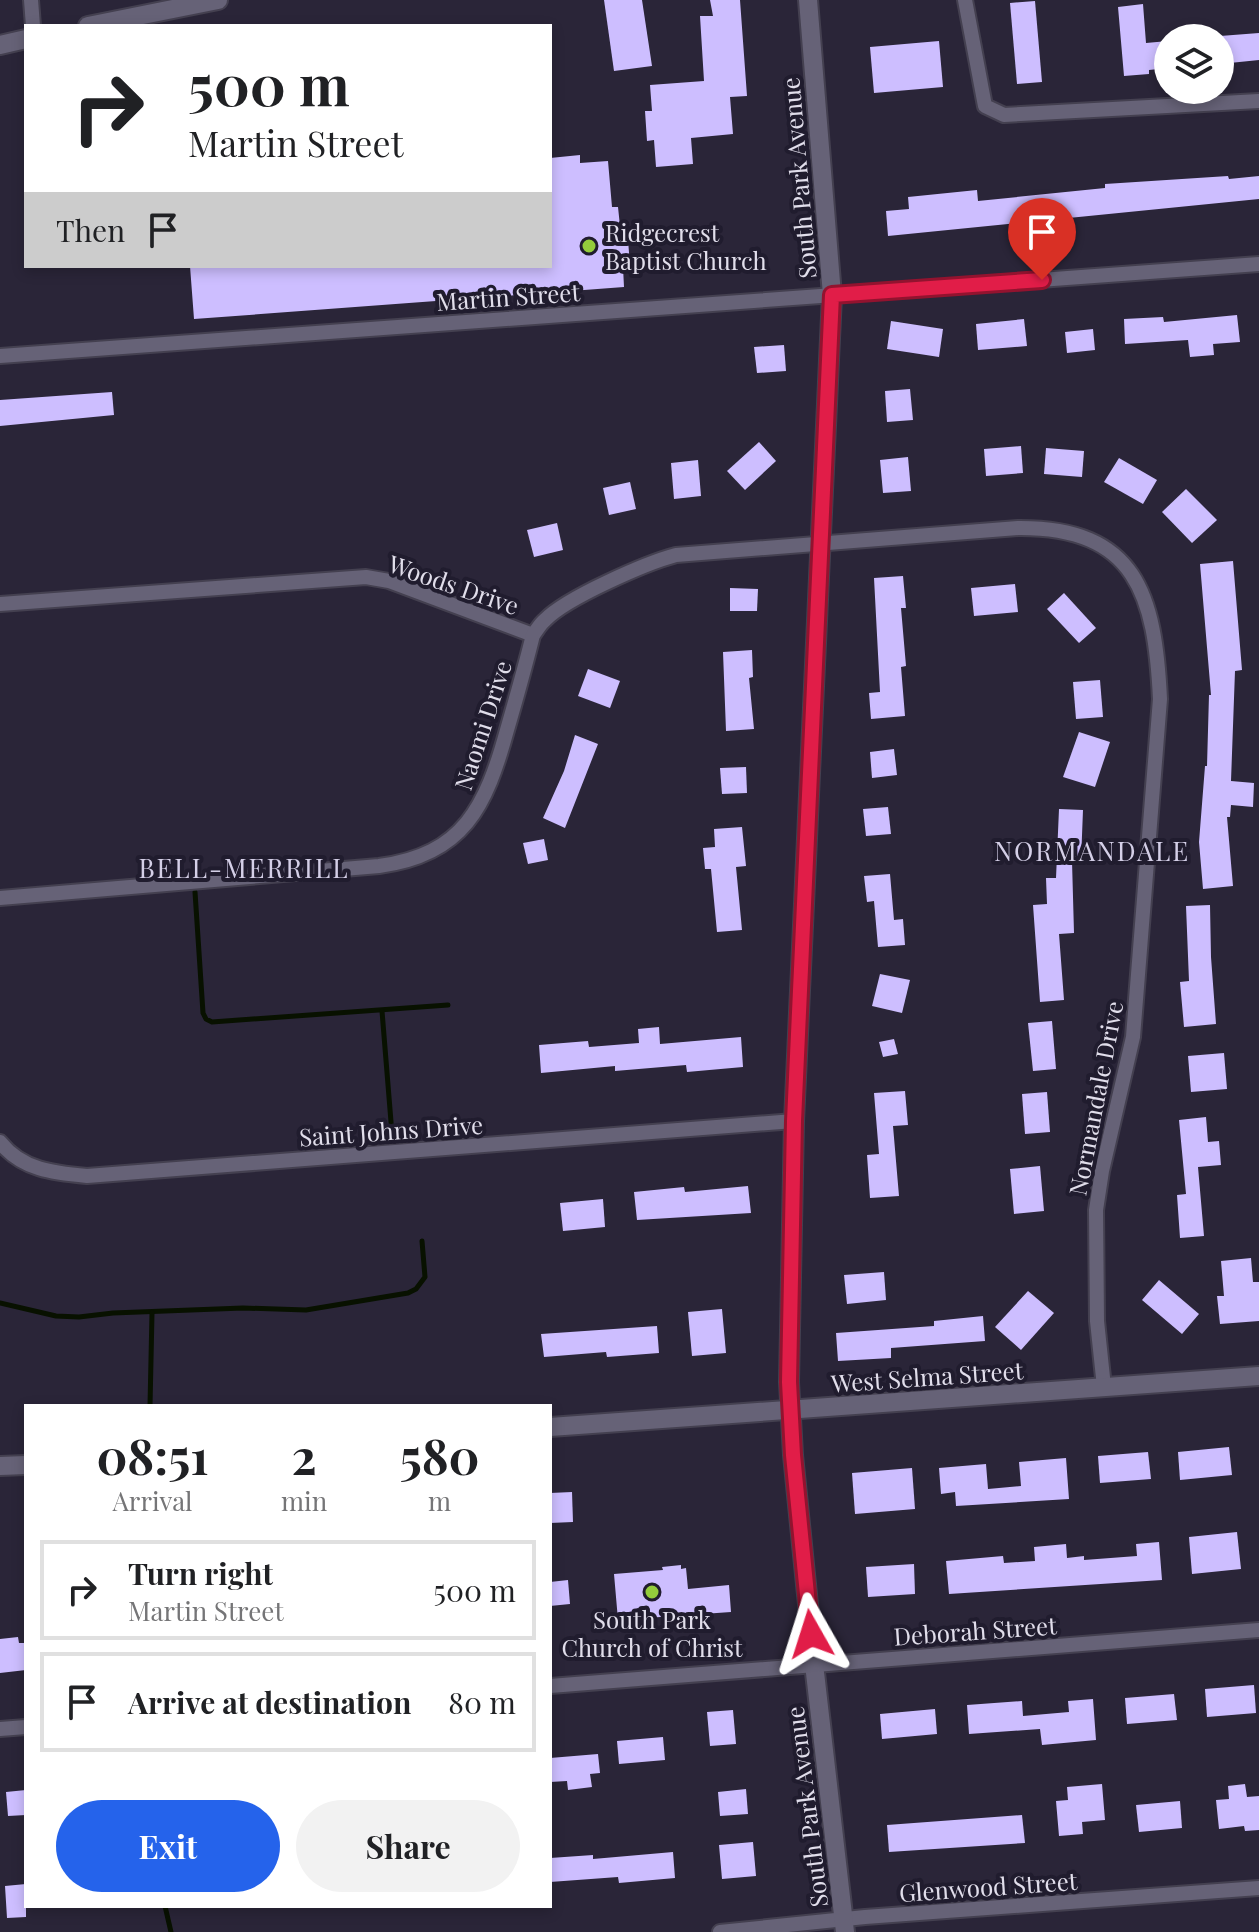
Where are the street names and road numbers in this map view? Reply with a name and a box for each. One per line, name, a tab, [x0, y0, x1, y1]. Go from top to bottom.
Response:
street label: South Park Avenue	[773, 76, 823, 280]
street label: Martin Street	[435, 275, 581, 317]
street label: Woods Drive	[384, 546, 523, 621]
street label: Naomi Drive	[446, 656, 518, 794]
street label: Normandale Drive	[1060, 998, 1130, 1198]
street label: Saint Johns Drive	[298, 1108, 484, 1152]
street label: West Selma Street	[829, 1353, 1025, 1399]
street label: Deborah Street	[892, 1608, 1058, 1652]
street label: South Park Avenue	[778, 1705, 834, 1909]
street label: Glenwood Street	[898, 1864, 1079, 1908]

